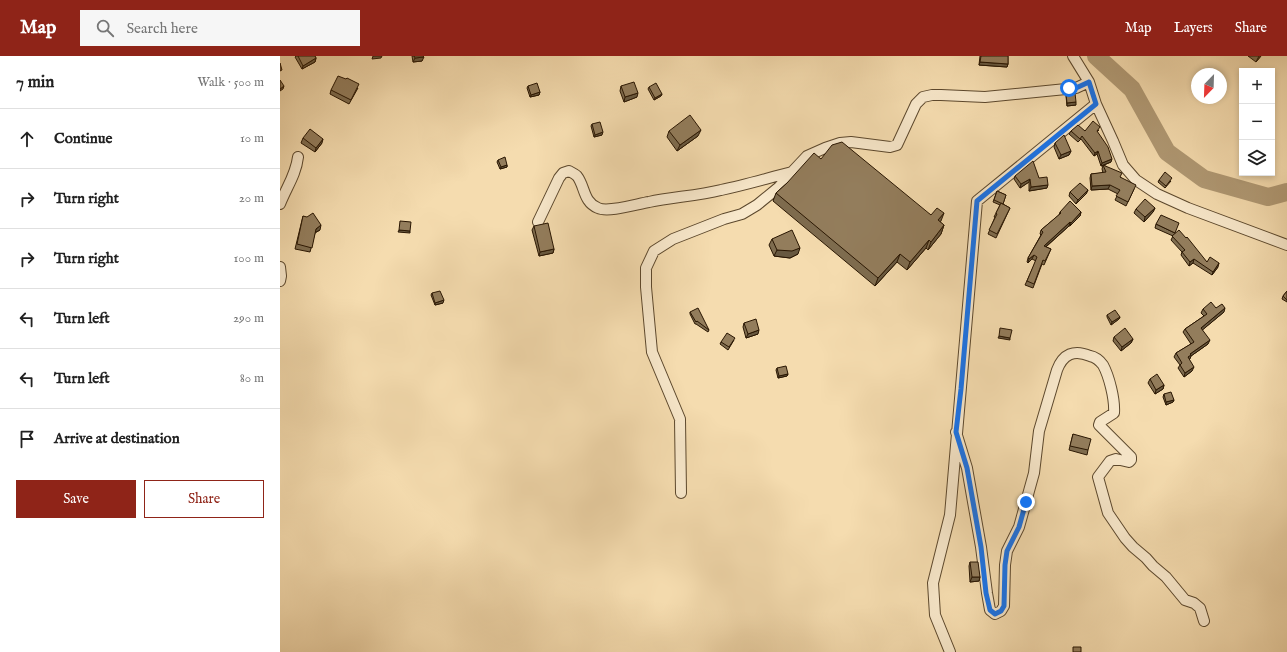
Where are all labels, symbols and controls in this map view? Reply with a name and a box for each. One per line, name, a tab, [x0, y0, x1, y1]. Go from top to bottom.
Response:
search box	[80, 10, 360, 46]
text: Map	[20, 16, 56, 40]
icon: search	[94, 17, 116, 39]
text: Search here	[126, 19, 198, 38]
text: Map	[1125, 19, 1152, 37]
text: Layers	[1174, 19, 1213, 37]
text: Share	[1235, 19, 1267, 37]
north arrow	[1191, 68, 1227, 104]
map controls	[1239, 68, 1275, 176]
button: +	[1239, 68, 1275, 104]
text: 7 min	[16, 72, 54, 93]
text: Walk · 500 m	[197, 74, 264, 91]
route start	[1060, 79, 1078, 97]
button: −	[1239, 104, 1275, 140]
icon: ahead	[16, 128, 38, 150]
text: Continue	[54, 129, 112, 148]
text: 10 m	[240, 130, 264, 147]
button: layers	[1239, 140, 1275, 176]
icon: right	[16, 188, 38, 210]
text: Turn right	[54, 189, 119, 208]
text: 20 m	[239, 190, 264, 207]
icon: right	[16, 248, 38, 270]
text: Turn right	[54, 249, 119, 268]
text: 100 m	[234, 250, 264, 267]
icon: left	[16, 308, 38, 330]
text: Turn left	[54, 309, 110, 328]
text: 290 m	[233, 310, 264, 327]
icon: left	[16, 368, 38, 390]
text: Turn left	[54, 369, 110, 388]
text: 80 m	[240, 370, 264, 387]
icon: arrive	[16, 428, 38, 450]
text: Arrive at destination	[54, 429, 180, 448]
button: Save	[16, 480, 136, 518]
button: Share	[144, 480, 264, 518]
route end	[1017, 493, 1035, 511]

